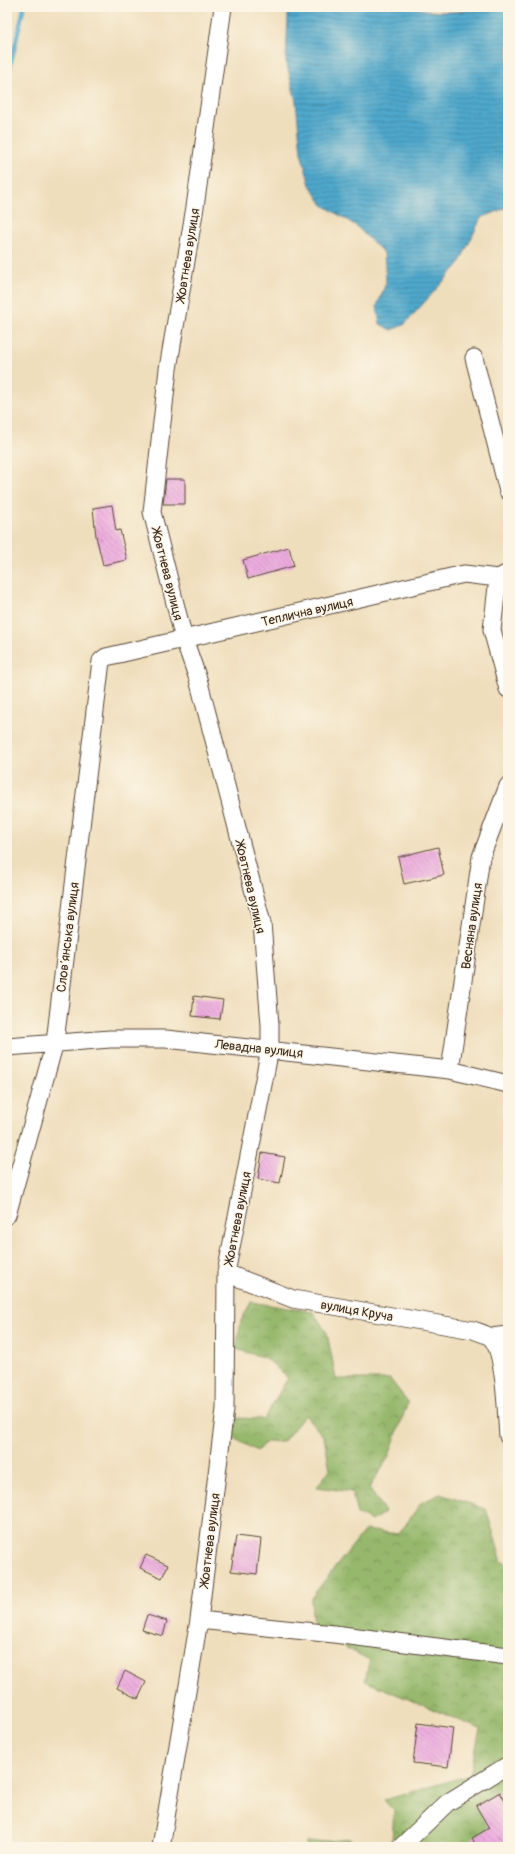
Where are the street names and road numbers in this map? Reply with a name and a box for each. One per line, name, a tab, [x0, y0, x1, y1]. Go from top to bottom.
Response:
street label: Жовтнева вулиця	[172, 207, 203, 305]
street label: Жовтнева вулиця	[147, 524, 186, 622]
street label: Теплична вулиця	[260, 594, 355, 630]
street label: Жовтнева вулиця	[231, 837, 268, 935]
street label: Словʼянська вулиця	[53, 881, 83, 993]
street label: Весняна вулиця	[458, 882, 486, 970]
street label: Левадна вулиця	[213, 1036, 304, 1062]
street label: Жовтнева вулиця	[221, 1170, 255, 1268]
street label: вулиця Круча	[319, 1297, 394, 1325]
street label: Жовтнева вулиця	[196, 1492, 224, 1590]

